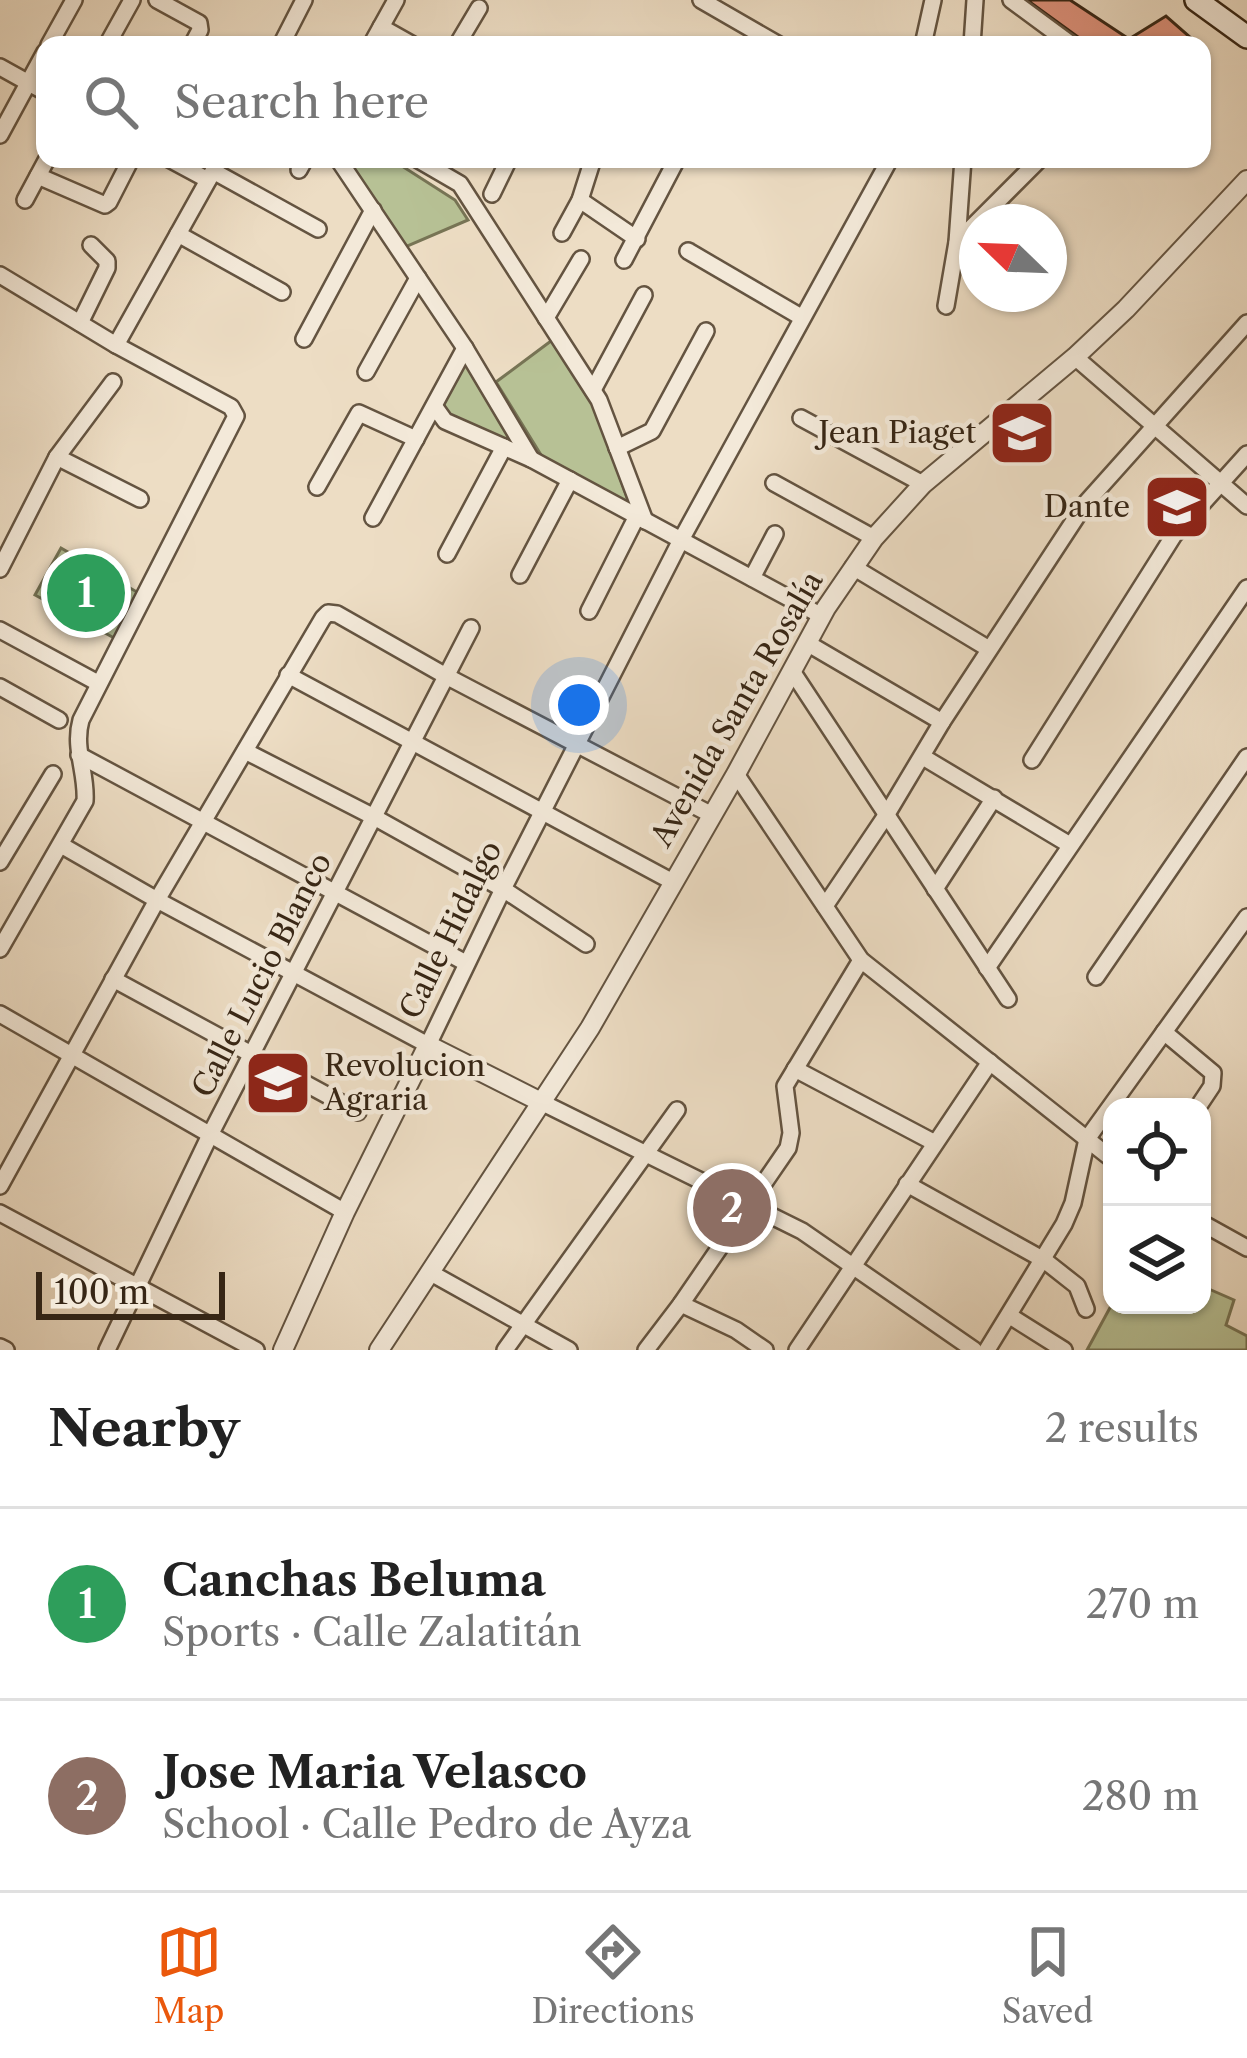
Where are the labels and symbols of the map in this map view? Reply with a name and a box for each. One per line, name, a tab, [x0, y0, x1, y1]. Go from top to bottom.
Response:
north arrow	[959, 204, 1067, 312]
school or university icon: Jean Piaget	[987, 398, 1057, 468]
place label: Jean Piaget	[814, 414, 976, 451]
school or university icon: Dante	[1142, 472, 1212, 542]
place label: Dante	[1044, 488, 1130, 525]
pin: 1	[47, 548, 125, 638]
street label: Avenida Santa Rosalía	[642, 564, 831, 854]
your location	[549, 675, 609, 735]
street label: Calle Hidalgo	[392, 835, 510, 1025]
street label: Calle Lucio Blanco	[184, 846, 339, 1103]
place label: Revolucion Agraria	[323, 1047, 486, 1118]
school or university icon: Revolucion Agraria	[243, 1048, 313, 1118]
pin: 2	[693, 1163, 771, 1253]
scale bar	[36, 1266, 225, 1319]

